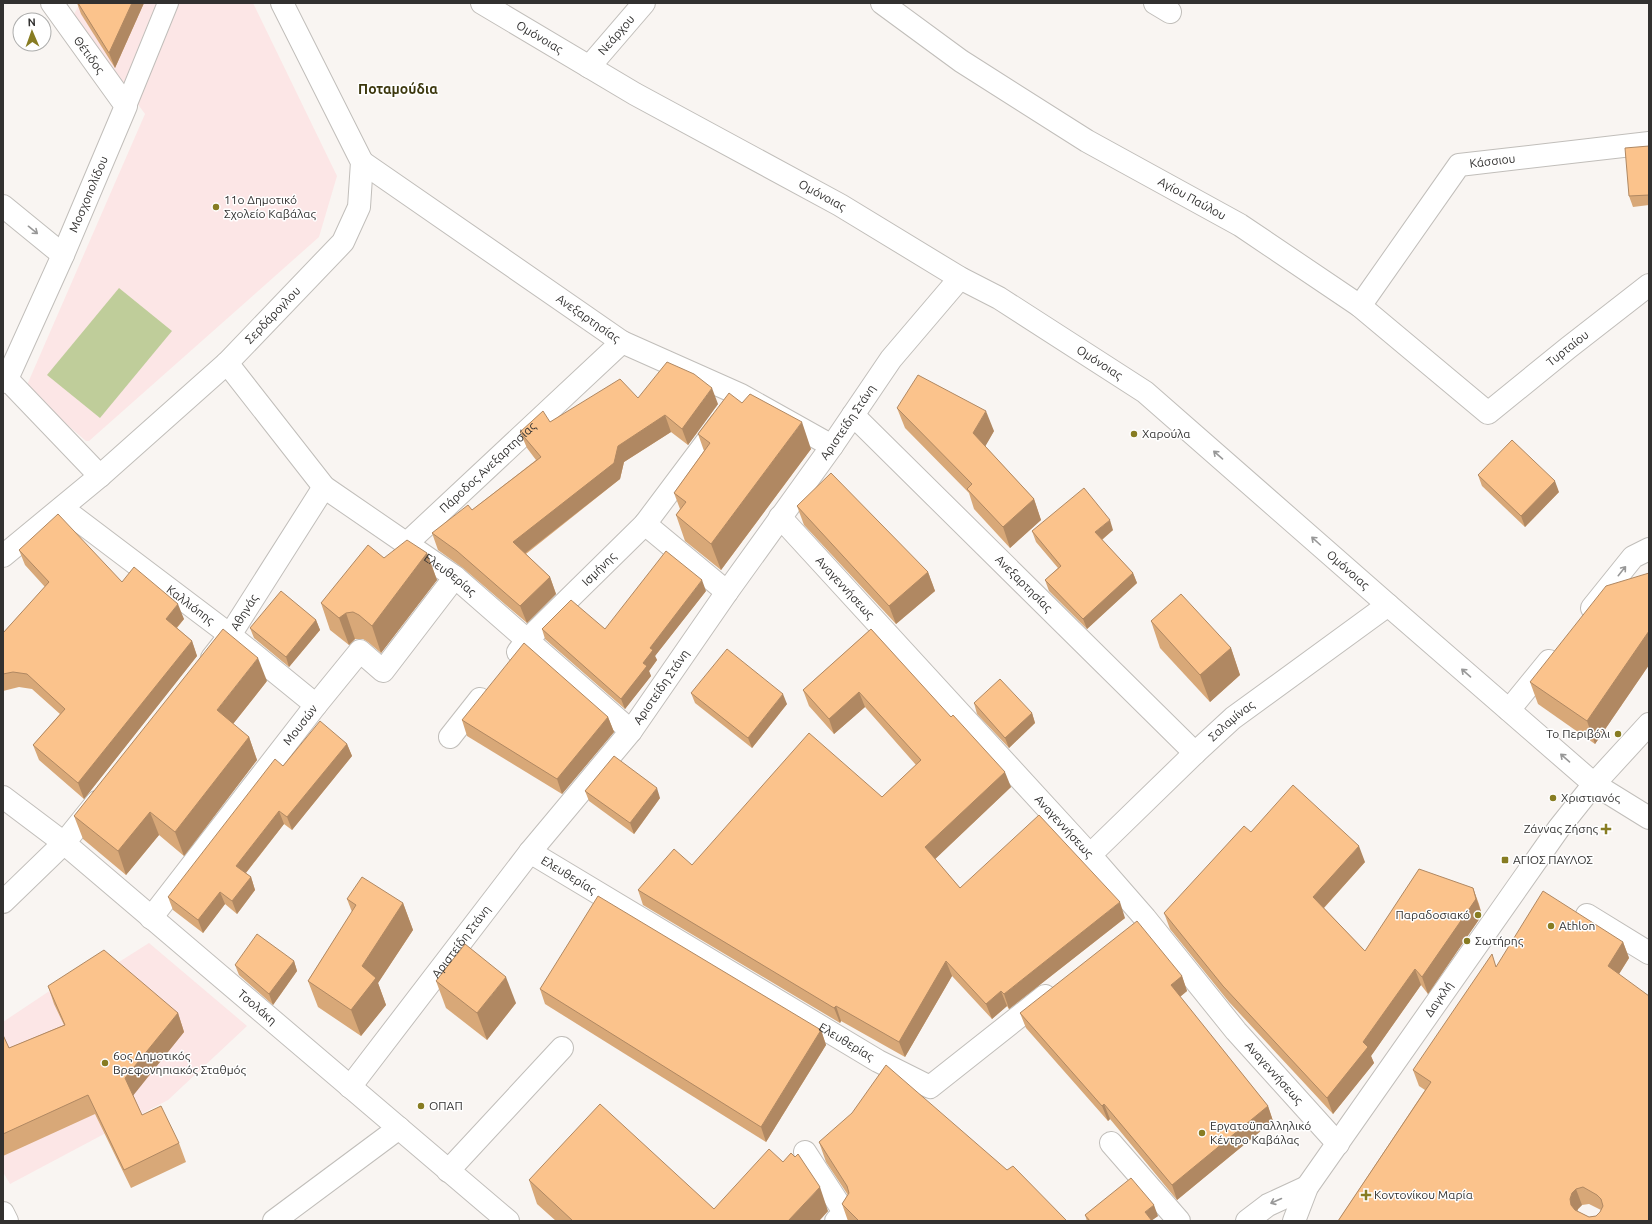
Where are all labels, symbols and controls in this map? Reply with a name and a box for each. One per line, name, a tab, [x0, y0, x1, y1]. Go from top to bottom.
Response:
north arrow	[12, 12, 52, 52]
street label: Νεάρχου	[595, 12, 637, 57]
text: N	[27, 16, 36, 28]
street label: Ομόνοιας	[514, 18, 566, 57]
street label: Θέτιδος	[71, 33, 108, 77]
district label: Ποταμούδια	[358, 81, 438, 97]
street label: Κάσσιου	[1469, 152, 1516, 170]
street label: Μοσχοπολίδου	[66, 154, 110, 234]
street label: Αγίου Παύλου	[1156, 174, 1228, 222]
street label: Ομόνοιας	[797, 177, 849, 214]
place label: 11ο Δημοτικό Σχολείο Καβάλας	[224, 193, 317, 221]
marker: 11ο Δημοτικό Σχολείο Καβάλας	[211, 202, 221, 212]
one-way arrow	[28, 226, 39, 235]
street label: Σερδάρογλου	[242, 284, 303, 346]
street label: Ανεξαρτησίας	[554, 292, 623, 346]
street label: Τυρταίου	[1544, 328, 1591, 369]
street label: Ομόνοιας	[1074, 343, 1126, 383]
street label: Αριστείδη Στάνη	[817, 382, 878, 462]
street label: Πάροδος Ανεξαρτησίας	[437, 419, 539, 515]
place label: Χαρούλα	[1142, 427, 1191, 440]
marker: Χαρούλα	[1129, 429, 1139, 439]
one-way arrow	[1213, 451, 1224, 460]
one-way arrow	[1311, 537, 1321, 546]
street label: Ομόνοιας	[1325, 548, 1372, 593]
street label: Ισμήνης	[579, 549, 619, 588]
street label: Ελευθερίας	[422, 551, 479, 599]
street label: Ανεξαρτησίας	[993, 553, 1055, 615]
street label: Αναγεννήσεως	[813, 554, 877, 622]
one-way arrow	[1618, 565, 1627, 576]
street label: Καλλιόπης	[164, 583, 217, 628]
street label: Αθηνάς	[228, 591, 261, 633]
street label: Αριστείδη Στάνη	[631, 647, 691, 727]
one-way arrow	[1462, 669, 1472, 678]
street label: Σαλαμίνας	[1206, 697, 1258, 743]
street label: Μουσών	[280, 702, 320, 748]
place label: Το Περιβόλι	[1546, 727, 1610, 740]
marker: Το Περιβόλι	[1613, 729, 1623, 739]
one-way arrow	[1559, 754, 1570, 763]
place label: Χριστιανός	[1561, 791, 1620, 805]
street label: Αναγεννήσεως	[1032, 792, 1096, 861]
marker: Χριστιανός	[1548, 793, 1558, 803]
place label: Ζάννας Ζήσης	[1524, 822, 1599, 836]
marker: Ζάννας Ζήσης	[1601, 824, 1611, 834]
street label: Ελευθερίας	[539, 853, 599, 897]
place label: ΑΓΙΟΣ ΠΑΥΛΟΣ	[1513, 853, 1593, 866]
marker: ΑΓΙΟΣ ΠΑΥΛΟΣ	[1500, 855, 1510, 865]
street label: Αριστείδη Στάνη	[429, 903, 493, 980]
place label: Παραδοσιακό	[1396, 908, 1470, 921]
marker: Παραδοσιακό	[1473, 910, 1483, 920]
place label: Athlon	[1559, 919, 1595, 932]
marker: Athlon	[1546, 921, 1556, 931]
place label: Σωτήρης	[1475, 934, 1524, 948]
marker: Σωτήρης	[1462, 936, 1472, 946]
street label: Δαγκλή	[1422, 979, 1455, 1019]
street label: Τσολάκη	[235, 987, 279, 1027]
street label: Ελευθερίας	[817, 1020, 877, 1064]
street label: Αναγεννήσεως	[1243, 1039, 1306, 1108]
place label: 6ος Δημοτικός Βρεφονηπιακός Σταθμός	[113, 1049, 247, 1077]
marker: 6ος Δημοτικός Βρεφονηπιακός Σταθμός	[100, 1058, 110, 1068]
place label: ΟΠΑΠ	[429, 1099, 463, 1112]
marker: ΟΠΑΠ	[416, 1101, 426, 1111]
place label: Εργατοϋπαλληλικό Κέντρο Καβάλας	[1210, 1119, 1311, 1147]
marker: Εργατοϋπαλληλικό Κέντρο Καβάλας	[1197, 1128, 1207, 1138]
place label: Κοντονίκου Μαρία	[1374, 1188, 1473, 1201]
marker: Κοντονίκου Μαρία	[1361, 1190, 1371, 1200]
one-way arrow	[1270, 1198, 1282, 1206]

